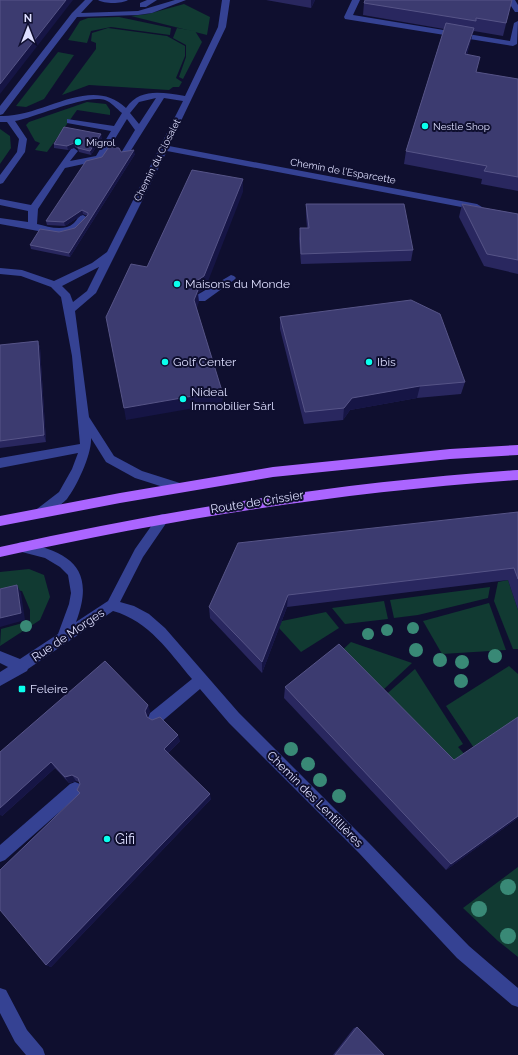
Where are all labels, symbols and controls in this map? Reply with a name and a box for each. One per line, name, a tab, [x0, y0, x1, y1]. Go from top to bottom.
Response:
north arrow	[8, 8, 48, 48]
text: N	[24, 12, 32, 25]
street label: Chemin du Closalet	[132, 117, 183, 203]
marker: Nestle Shop	[420, 121, 430, 131]
place label: Nestle Shop	[433, 121, 490, 132]
marker: Migrol	[73, 137, 83, 147]
place label: Migrol	[86, 137, 115, 148]
street label: Chemin de l'Esparcette	[289, 156, 397, 186]
place label: Maisons du Monde	[185, 277, 290, 291]
marker: Maisons du Monde	[172, 279, 182, 289]
place label: Golf Center	[173, 355, 237, 369]
place label: Ibis	[377, 355, 396, 369]
marker: Golf Center	[160, 357, 170, 367]
marker: Ibis	[364, 357, 374, 367]
place label: Nideal Immobilier Sàrl	[191, 385, 275, 413]
marker: Nideal Immobilier Sàrl	[178, 394, 188, 404]
street label: Route de Crissier	[209, 488, 305, 516]
street label: Rue de Morges	[29, 605, 107, 664]
place label: Feleire	[30, 682, 68, 696]
marker: Feleire	[17, 684, 27, 694]
street label: Chemin des Lentillières	[264, 748, 366, 850]
place label: Gifi	[115, 831, 135, 847]
marker: Gifi	[102, 834, 112, 844]

